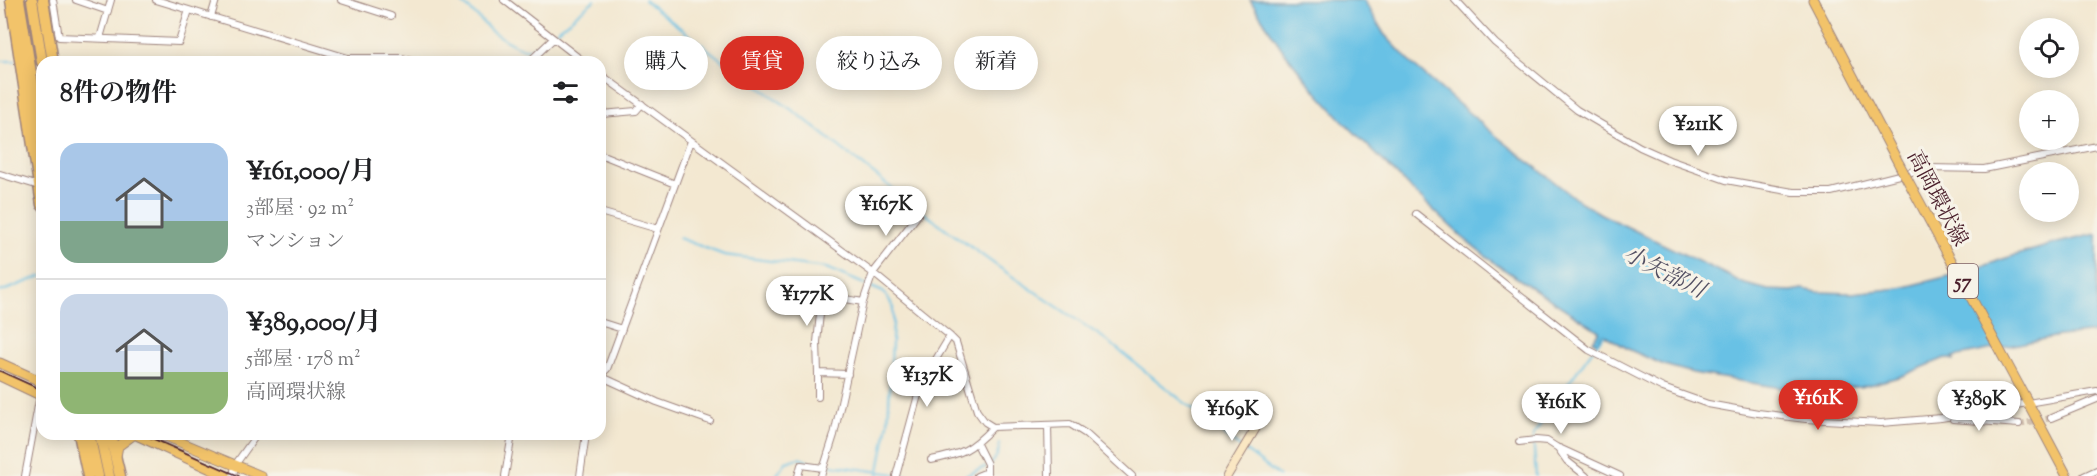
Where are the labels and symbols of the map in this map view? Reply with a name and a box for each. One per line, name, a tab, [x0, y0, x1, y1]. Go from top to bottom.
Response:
pin: ¥211K	[1656, 106, 1740, 157]
street label: 高岡環状線	[1898, 146, 1974, 252]
pin: ¥167K	[844, 186, 928, 237]
water label: 小矢部川	[1617, 239, 1712, 309]
road number: 57	[1948, 264, 1978, 298]
pin: ¥177K	[765, 276, 849, 327]
pin: ¥137K	[885, 357, 969, 408]
pin: ¥161K	[1776, 380, 1860, 431]
pin: ¥389K	[1937, 381, 2021, 432]
pin: ¥161K	[1519, 384, 1603, 435]
pin: ¥169K	[1190, 391, 1274, 442]

